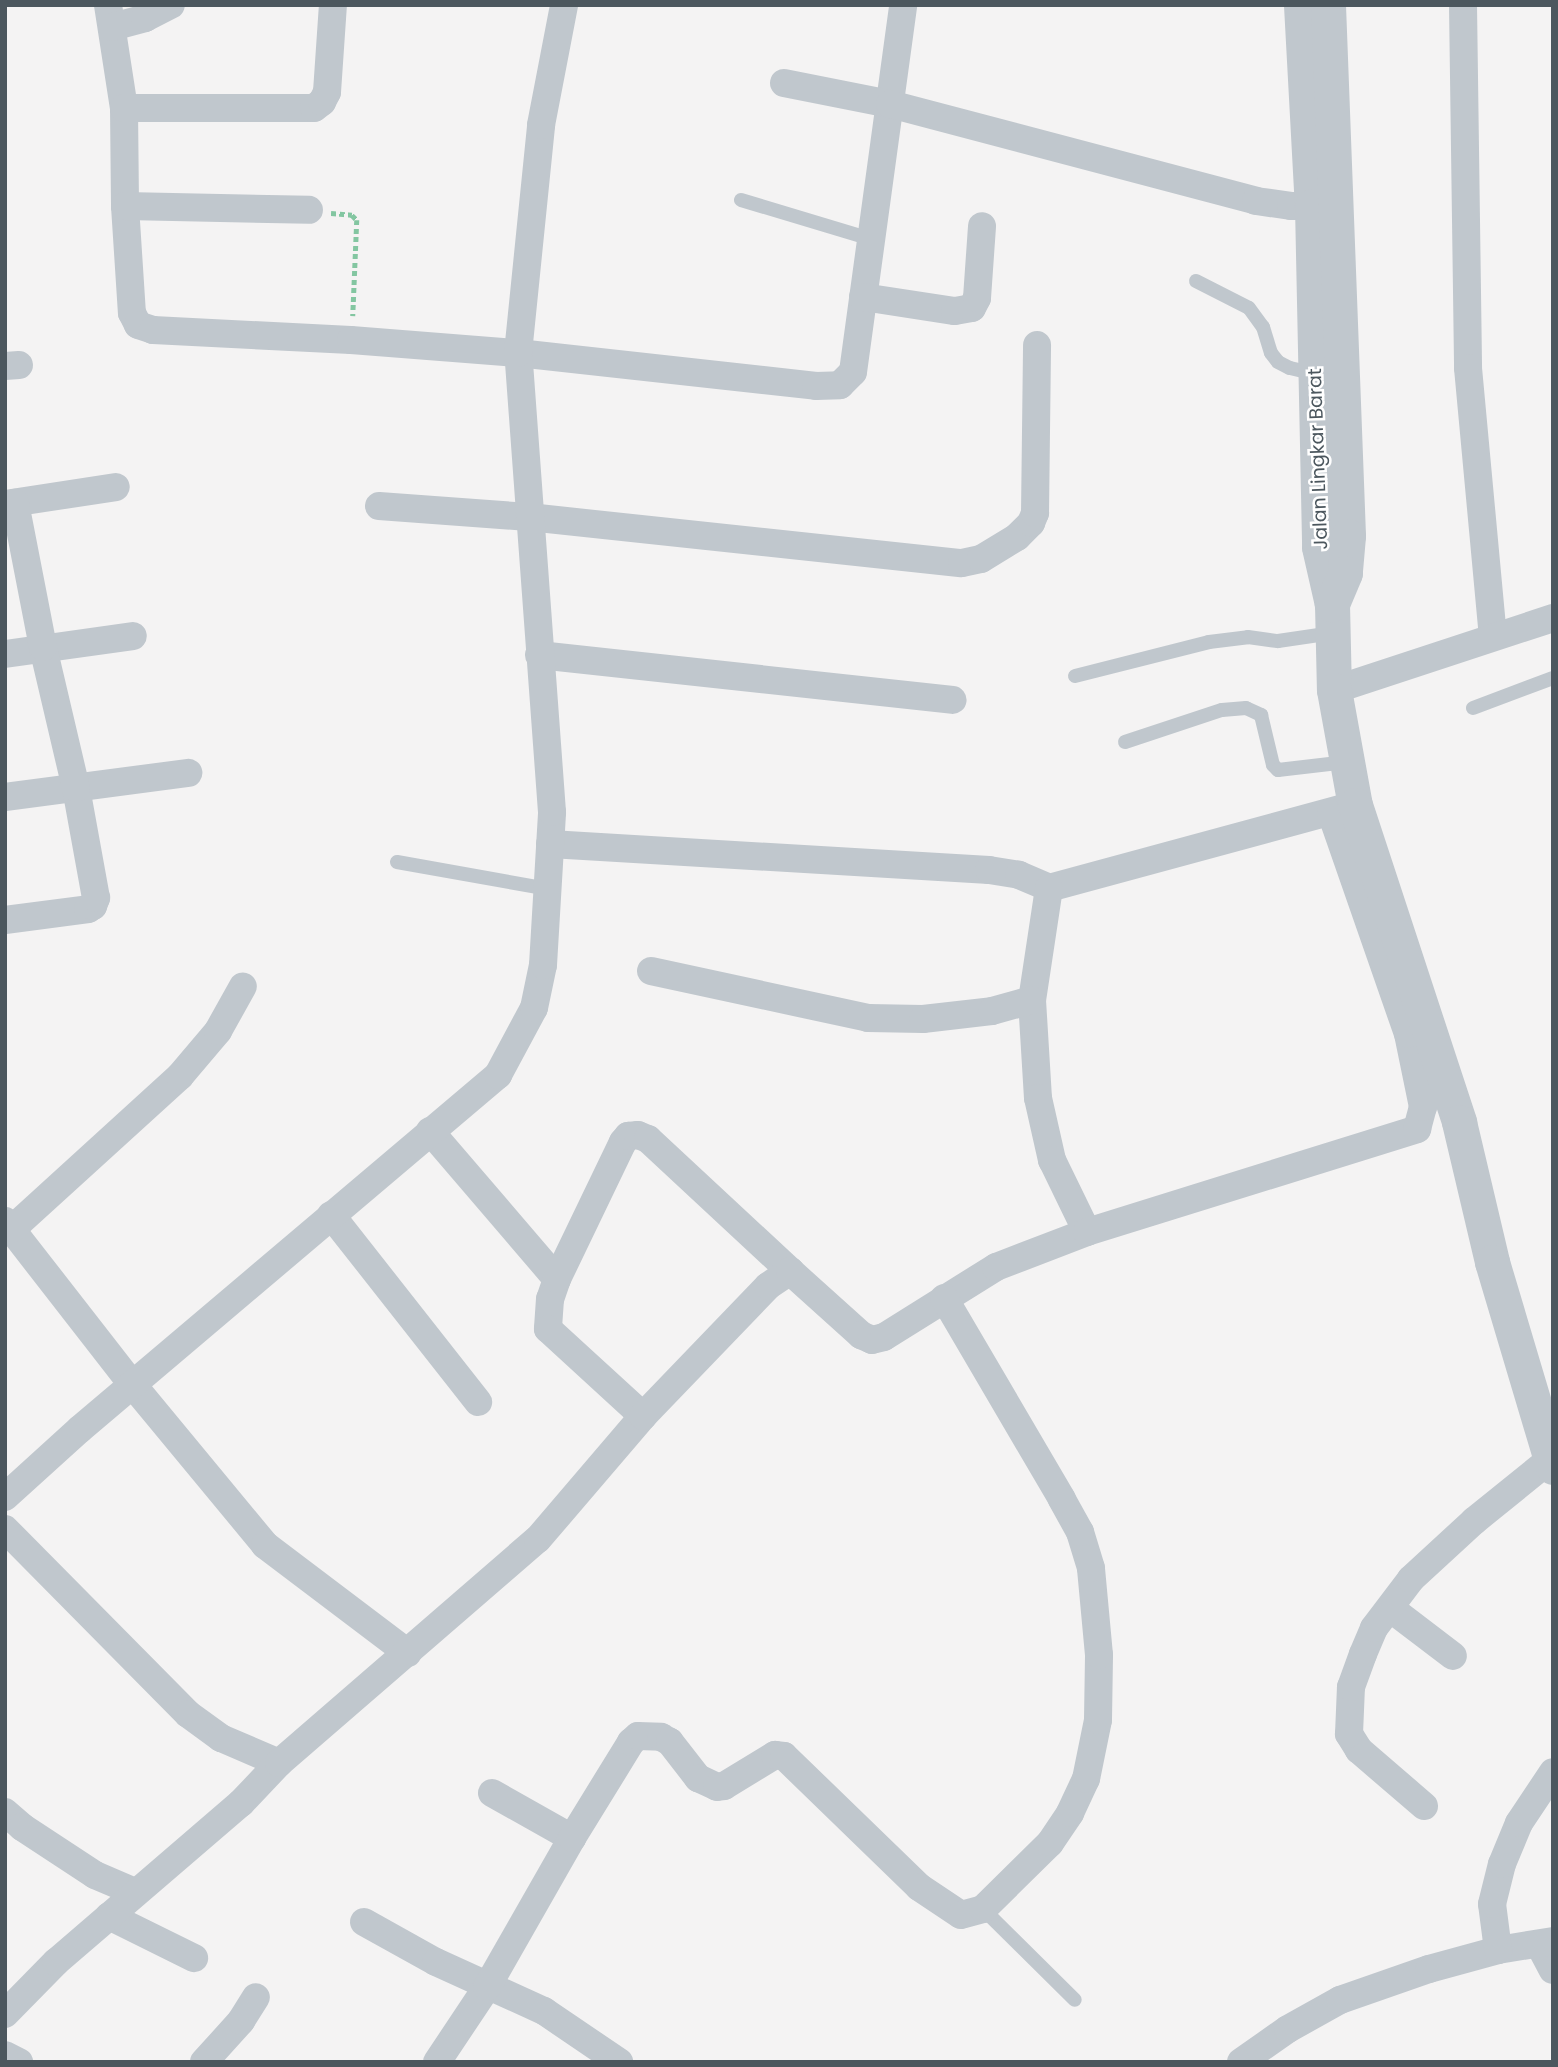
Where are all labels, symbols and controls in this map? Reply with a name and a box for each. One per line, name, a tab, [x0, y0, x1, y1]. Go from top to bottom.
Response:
street label: Jalan Lingkar Barat	[1303, 368, 1333, 550]

